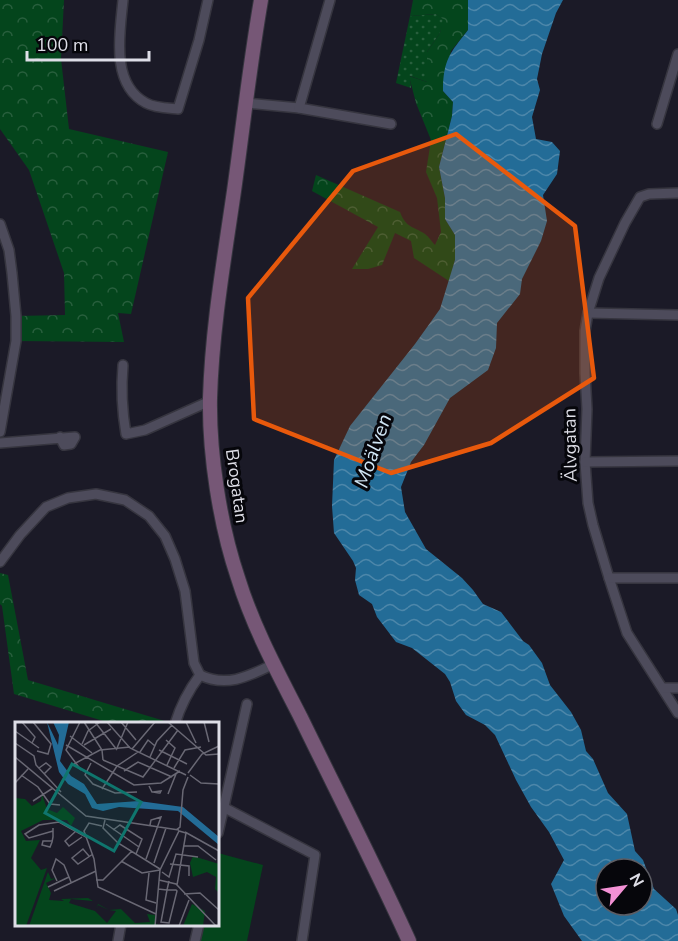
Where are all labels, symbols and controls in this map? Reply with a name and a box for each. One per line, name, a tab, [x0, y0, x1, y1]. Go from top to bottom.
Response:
scale bar	[27, 24, 148, 62]
text: 100 m	[36, 33, 88, 57]
street label: Älvgatan	[557, 408, 583, 482]
water label: Moälven	[348, 410, 398, 492]
street label: Brogatan	[220, 447, 254, 525]
inset map	[15, 722, 219, 926]
north arrow	[594, 857, 654, 917]
text: N	[624, 870, 649, 891]

